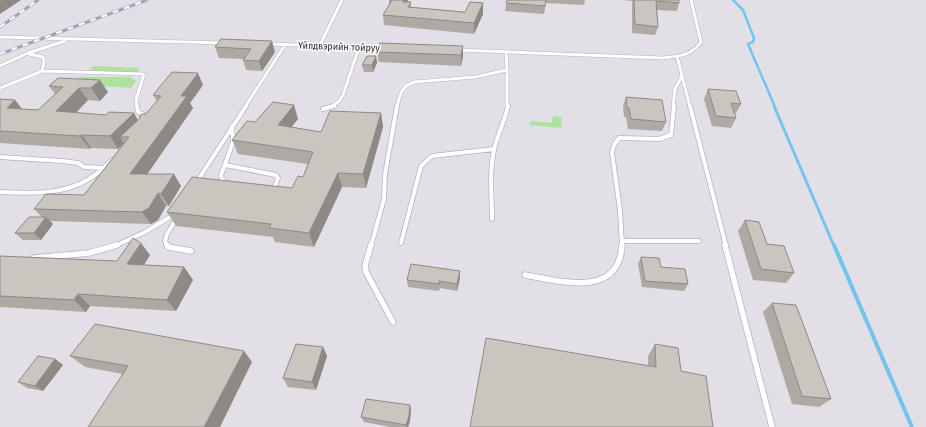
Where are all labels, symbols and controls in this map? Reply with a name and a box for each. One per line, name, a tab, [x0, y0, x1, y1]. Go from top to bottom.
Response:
street label: Үйлдвэрийн тойруу	[298, 40, 381, 54]

